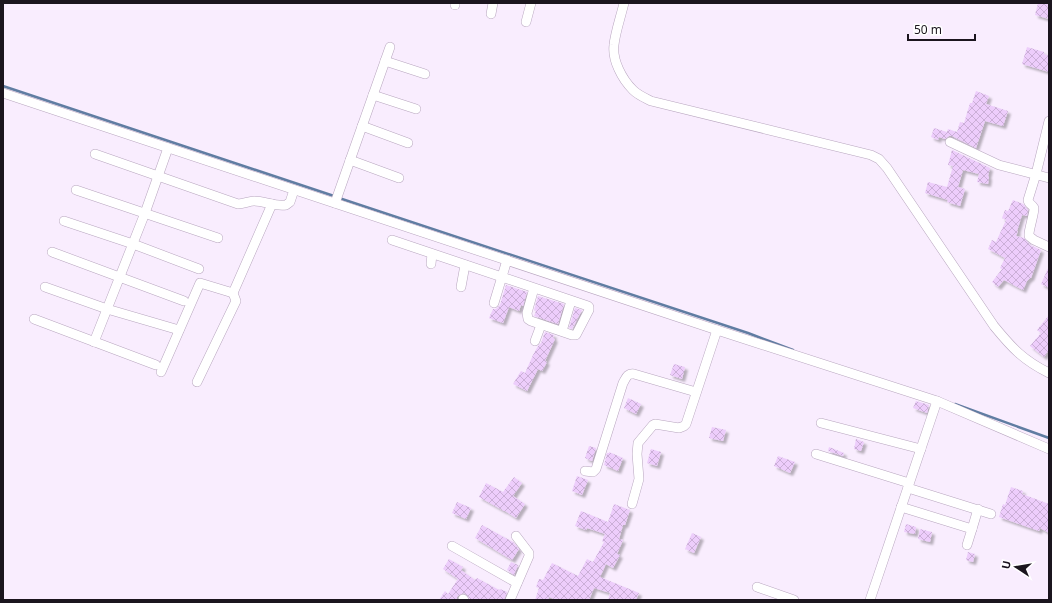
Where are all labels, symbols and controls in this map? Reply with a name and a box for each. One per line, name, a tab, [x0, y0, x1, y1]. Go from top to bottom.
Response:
scale bar	[908, 16, 975, 42]
text: 50 m	[914, 21, 942, 38]
north arrow	[996, 547, 1036, 587]
text: U	[998, 559, 1014, 570]

